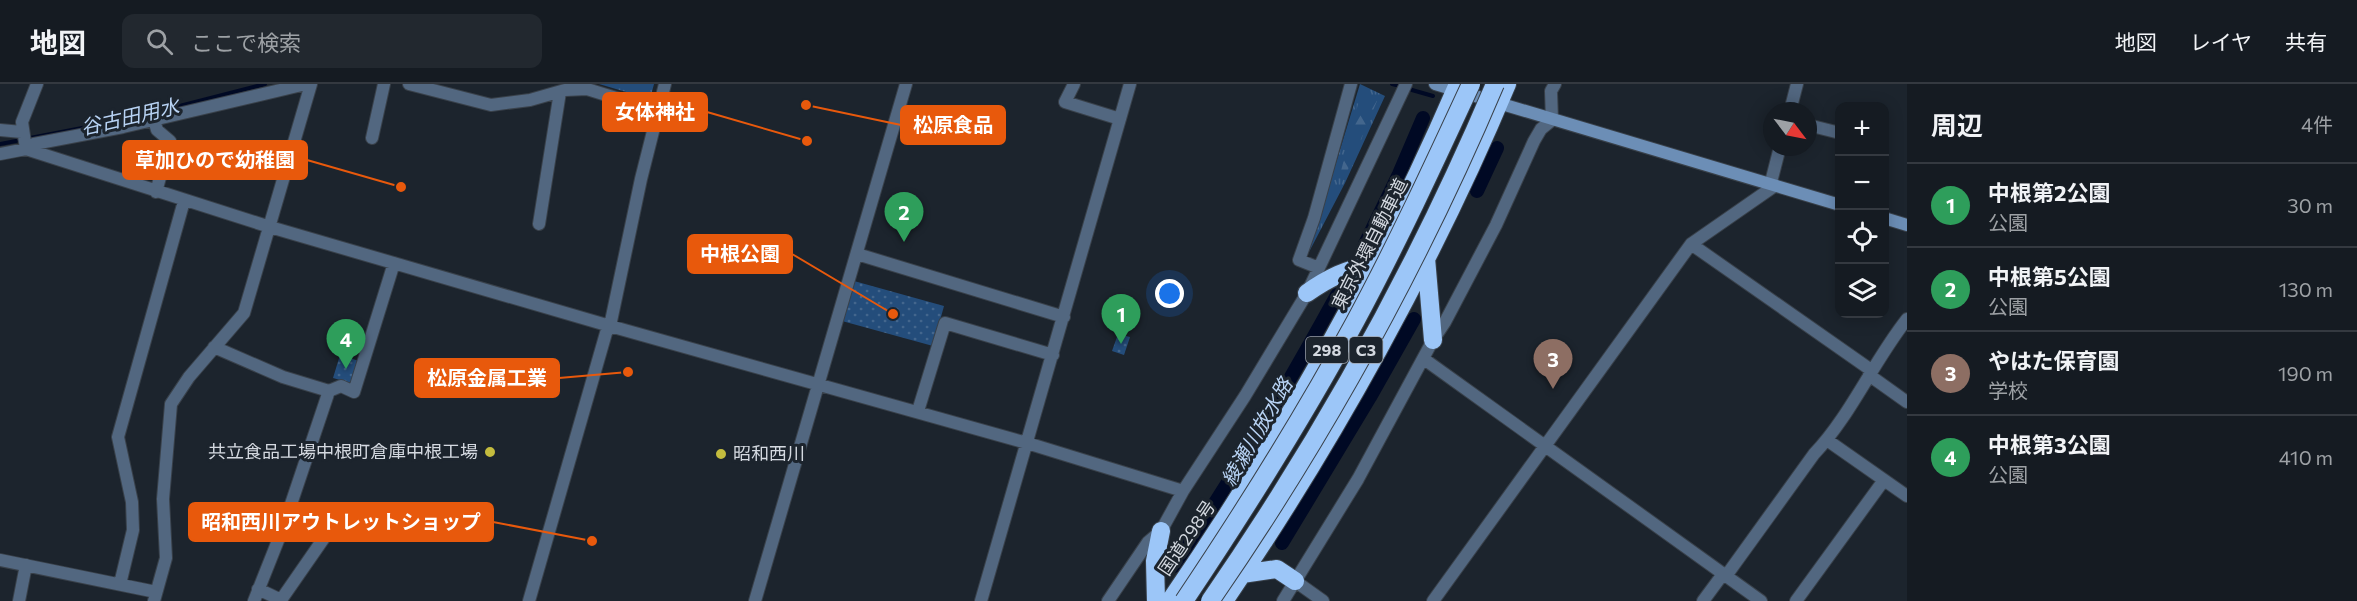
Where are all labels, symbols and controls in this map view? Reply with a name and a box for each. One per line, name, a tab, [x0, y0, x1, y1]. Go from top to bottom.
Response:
search box	[122, 14, 542, 68]
text: 地図	[30, 25, 86, 59]
icon: search	[143, 25, 176, 58]
text: ここで検索	[191, 29, 301, 56]
text: 地図	[2115, 29, 2157, 54]
text: レイヤ	[2190, 29, 2252, 54]
text: 共有	[2285, 29, 2327, 54]
water label: 谷古田用水	[78, 93, 183, 139]
callout: 女体神社	[603, 93, 707, 131]
text: 女体神社	[615, 99, 695, 123]
north arrow	[1763, 102, 1817, 156]
map controls	[1835, 102, 1889, 318]
button: +	[1835, 102, 1889, 156]
callout: 松原食品	[901, 106, 1005, 144]
text: 周辺	[1931, 109, 1983, 140]
text: 松原食品	[913, 112, 993, 136]
text: 4件	[2301, 112, 2333, 136]
callout: 草加ひので幼稚園	[123, 141, 307, 179]
text: 草加ひので幼稚園	[135, 147, 295, 171]
button: −	[1835, 156, 1889, 210]
street label: 東京外環自動車道	[1327, 174, 1412, 313]
text: 中根第2公園	[1988, 179, 2111, 206]
pin: 2	[884, 192, 924, 242]
text: 1	[1946, 193, 1955, 217]
text: 30 m	[2287, 193, 2333, 217]
button: locate	[1835, 210, 1889, 264]
text: 公園	[1988, 210, 2028, 234]
callout: 中根公園	[688, 235, 792, 273]
text: 中根公園	[700, 241, 780, 265]
text: 中根第5公園	[1988, 263, 2111, 290]
button: layers	[1835, 264, 1889, 318]
text: 2	[1945, 277, 1956, 301]
text: 130 m	[2279, 277, 2333, 301]
your location	[1155, 279, 1184, 308]
pin: 1	[1102, 294, 1140, 344]
text: 公園	[1988, 294, 2028, 318]
pin: 4	[326, 320, 366, 369]
road number: 298	[1306, 337, 1348, 363]
road number: C3	[1350, 337, 1382, 363]
pin: 3	[1534, 340, 1572, 389]
text: やはた保育園	[1988, 347, 2120, 374]
callout: 松原金属工業	[415, 359, 559, 397]
text: 3	[1945, 361, 1956, 385]
text: 190 m	[2278, 361, 2333, 385]
text: 松原金属工業	[427, 365, 547, 389]
water label: 綾瀬川放水路	[1216, 372, 1298, 489]
text: 学校	[1988, 378, 2028, 402]
text: 中根第3公園	[1988, 431, 2111, 458]
place label: 共立食品工場中根町倉庫中根工場	[208, 440, 478, 462]
place label: 昭和西川	[733, 442, 805, 464]
marker: 共立食品工場中根町倉庫中根工場	[483, 445, 497, 459]
text: 4	[1944, 445, 1957, 469]
text: 410 m	[2279, 445, 2333, 469]
marker: 昭和西川	[714, 447, 728, 461]
text: 公園	[1988, 462, 2028, 486]
street label: 国道298号	[1153, 496, 1219, 579]
callout: 昭和西川アウトレットショップ	[189, 503, 493, 541]
text: 昭和西川アウトレットショップ	[201, 509, 481, 533]

